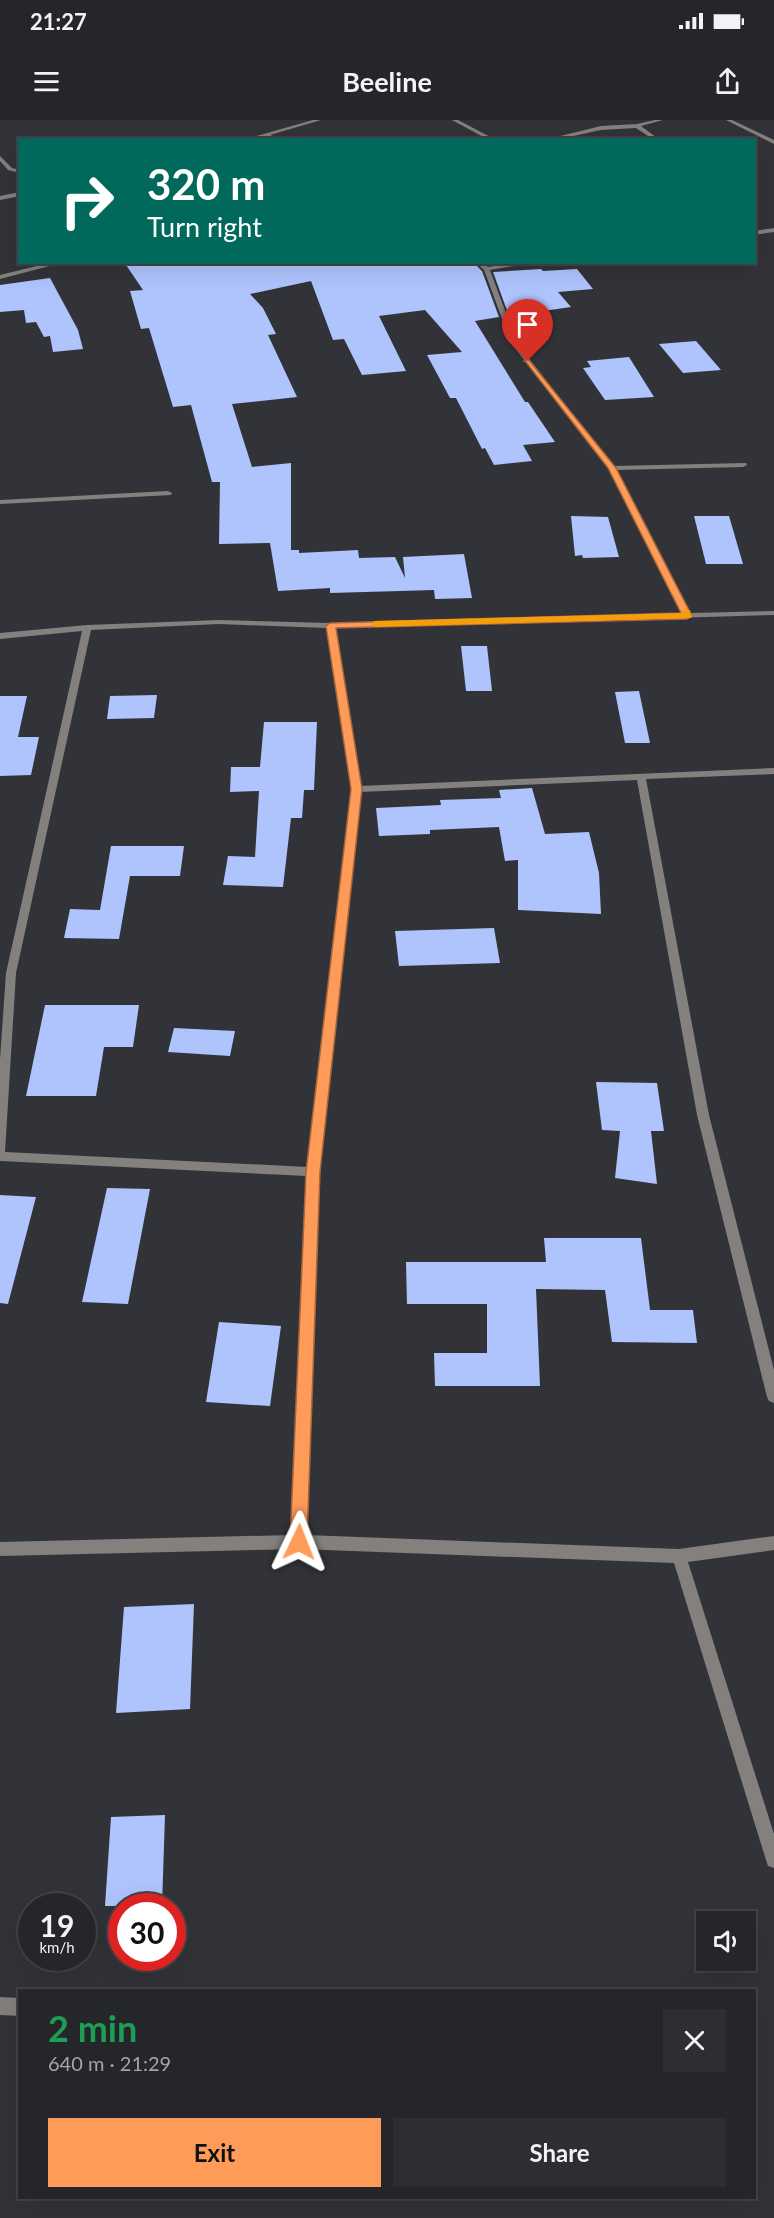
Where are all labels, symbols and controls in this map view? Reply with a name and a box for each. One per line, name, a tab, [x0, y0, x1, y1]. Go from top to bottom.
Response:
text: 21:27	[30, 8, 87, 35]
icon: menu	[30, 65, 63, 98]
text: Beeline	[342, 65, 432, 98]
icon: share	[711, 65, 744, 98]
text: 320 m	[147, 159, 265, 209]
icon: right	[48, 162, 126, 240]
text: Turn right	[147, 210, 262, 243]
pin	[502, 299, 553, 361]
icon: arrive	[511, 308, 544, 341]
position arrow	[267, 1510, 331, 1574]
speed limit sign: 30	[108, 1893, 186, 1971]
text: 19	[40, 1907, 74, 1943]
map controls	[696, 1911, 756, 1971]
button: sound	[696, 1911, 756, 1971]
text: km/h	[39, 1938, 75, 1956]
text: 2 min	[48, 2006, 137, 2050]
button: close	[663, 2009, 726, 2072]
text: 640 m · 21:29	[48, 2051, 171, 2075]
button: Exit	[48, 2118, 381, 2187]
button: Share	[393, 2118, 726, 2187]

